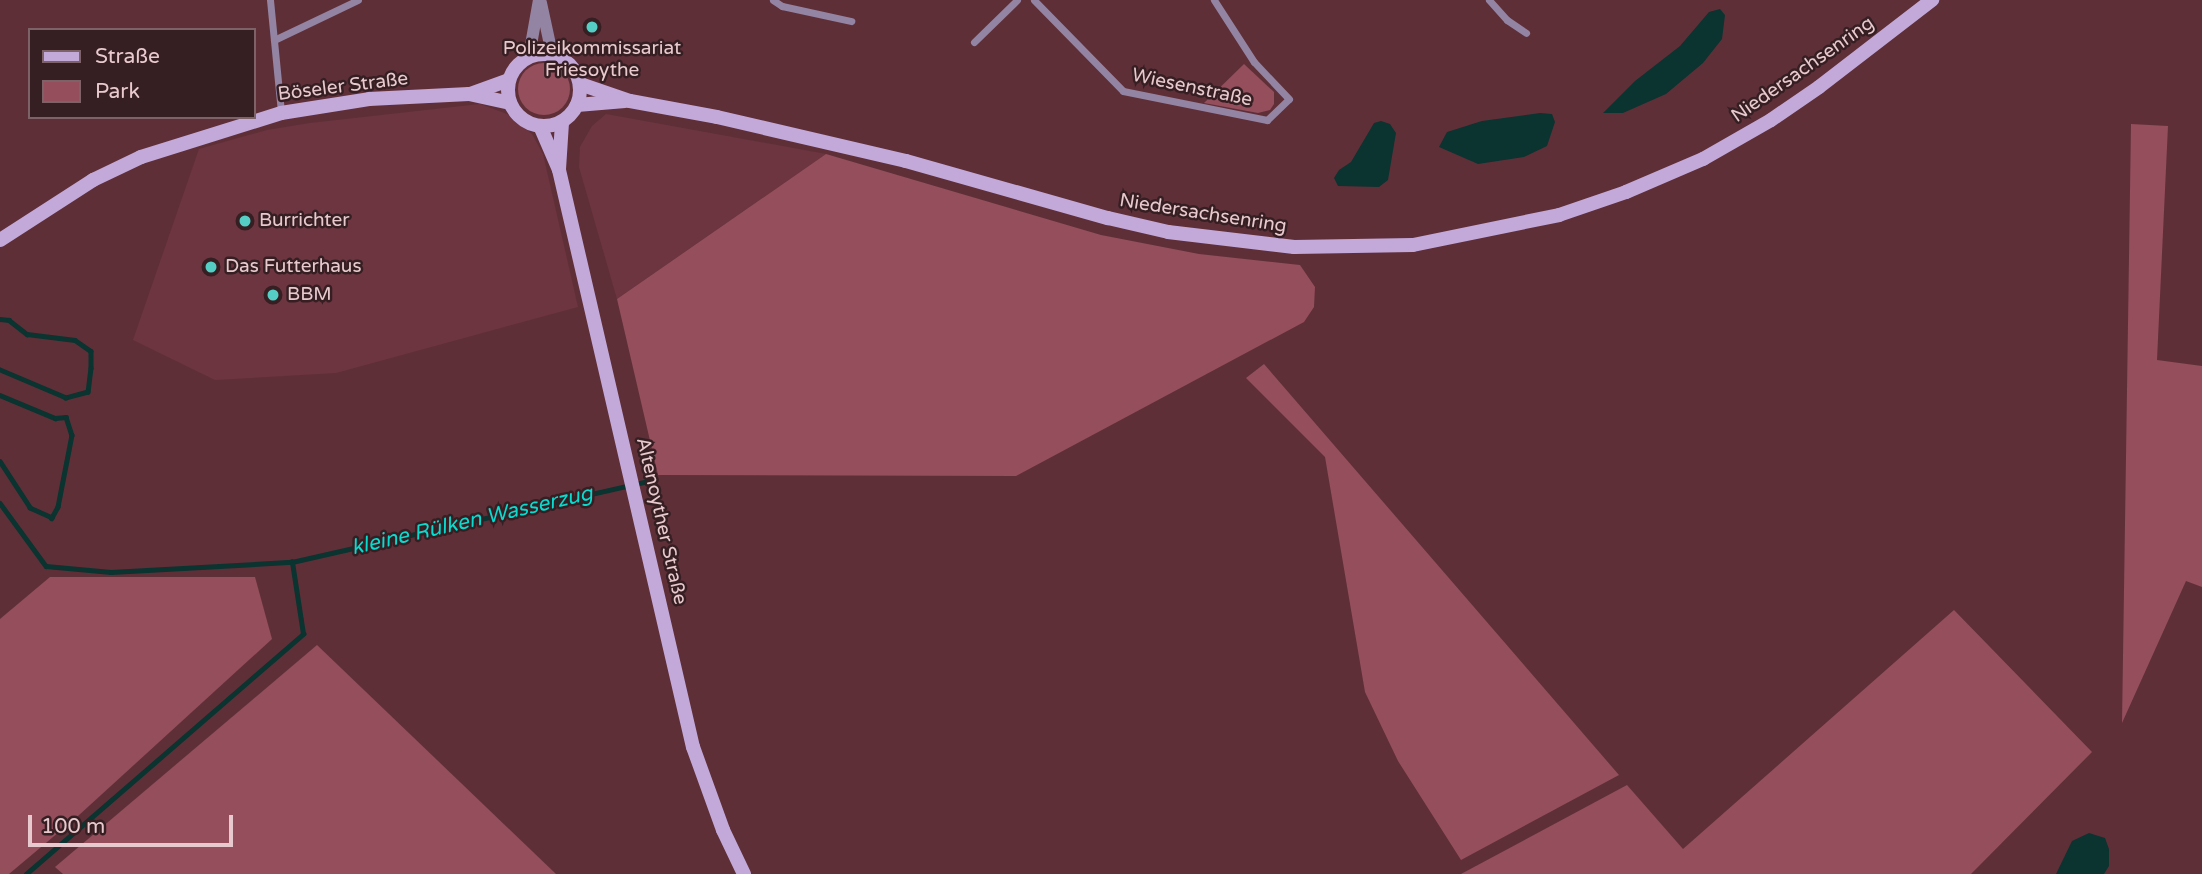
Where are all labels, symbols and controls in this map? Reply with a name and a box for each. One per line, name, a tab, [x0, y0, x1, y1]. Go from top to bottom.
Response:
street label: Niedersachsenring	[1727, 12, 1879, 128]
marker: Polizeikommissariat Friesoythe	[584, 19, 600, 35]
legend	[28, 28, 256, 119]
place label: Polizeikommissariat Friesoythe	[503, 38, 681, 82]
text: Straße	[95, 44, 160, 69]
street label: Wiesenstraße	[1130, 64, 1254, 112]
street label: Böseler Straße	[277, 68, 409, 106]
text: Park	[95, 79, 140, 104]
street label: Niedersachsenring	[1118, 190, 1288, 238]
place label: Burrichter	[259, 210, 350, 232]
marker: Burrichter	[237, 213, 253, 229]
place label: Das Futterhaus	[225, 256, 362, 278]
marker: Das Futterhaus	[203, 259, 219, 275]
place label: BBM	[287, 284, 332, 306]
marker: BBM	[265, 287, 281, 303]
street label: Altenoyther Straße	[631, 435, 691, 607]
water label: kleine Rülken Wasserzug	[349, 481, 595, 561]
scale bar	[32, 800, 236, 844]
text: 100 m	[41, 814, 105, 839]

